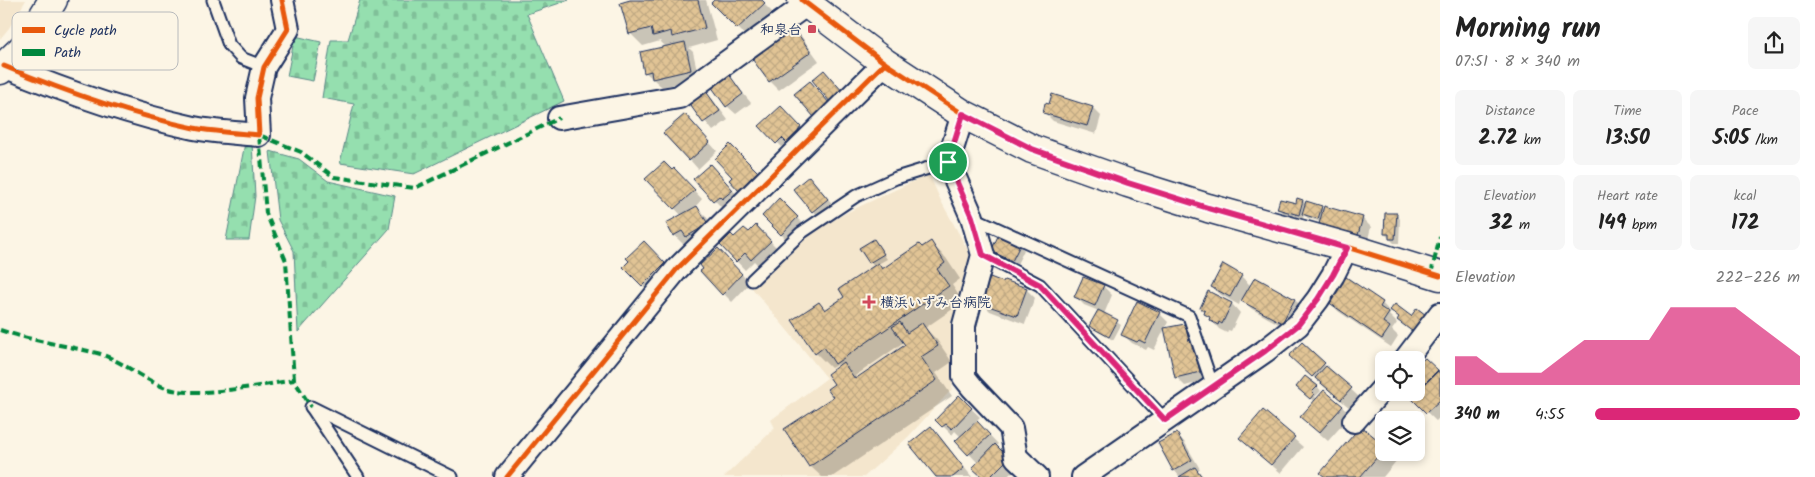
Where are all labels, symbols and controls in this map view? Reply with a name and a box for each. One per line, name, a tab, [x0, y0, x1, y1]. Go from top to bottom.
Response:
text: Morning run	[1455, 7, 1601, 52]
legend	[12, 12, 178, 70]
button: share	[1748, 17, 1800, 69]
place label: 和泉台	[760, 19, 802, 41]
text: Cycle path	[54, 20, 117, 42]
marker: 和泉台	[806, 23, 818, 35]
text: Path	[54, 42, 81, 64]
text: 07:51 · 8 × 340 m	[1455, 49, 1580, 74]
text: Distance	[1485, 100, 1535, 122]
text: Time	[1613, 100, 1642, 122]
text: Pace	[1732, 100, 1759, 122]
text: 2.72	[1478, 122, 1518, 155]
text: 13:50	[1605, 122, 1650, 155]
text: 5:05	[1712, 122, 1750, 155]
text: km	[1518, 129, 1541, 151]
text: /km	[1750, 129, 1778, 151]
pin	[927, 141, 969, 183]
icon: arrive	[934, 148, 962, 176]
text: Elevation	[1483, 185, 1536, 207]
text: Heart rate	[1597, 185, 1658, 207]
text: kcal	[1734, 185, 1757, 207]
text: 32	[1490, 207, 1513, 240]
text: 149	[1598, 207, 1626, 240]
text: 172	[1731, 207, 1759, 240]
text: m	[1513, 214, 1530, 236]
text: bpm	[1626, 214, 1657, 236]
text: Elevation	[1455, 265, 1516, 290]
text: 222–226 m	[1716, 265, 1800, 290]
place label: 横浜いずみ台病院	[880, 292, 991, 314]
marker: 横浜いずみ台病院	[862, 295, 876, 309]
map controls	[1375, 351, 1425, 461]
button: locate	[1375, 351, 1425, 401]
text: 340 m	[1455, 402, 1500, 427]
text: 4:55	[1535, 402, 1565, 427]
button: layers	[1375, 411, 1425, 461]

